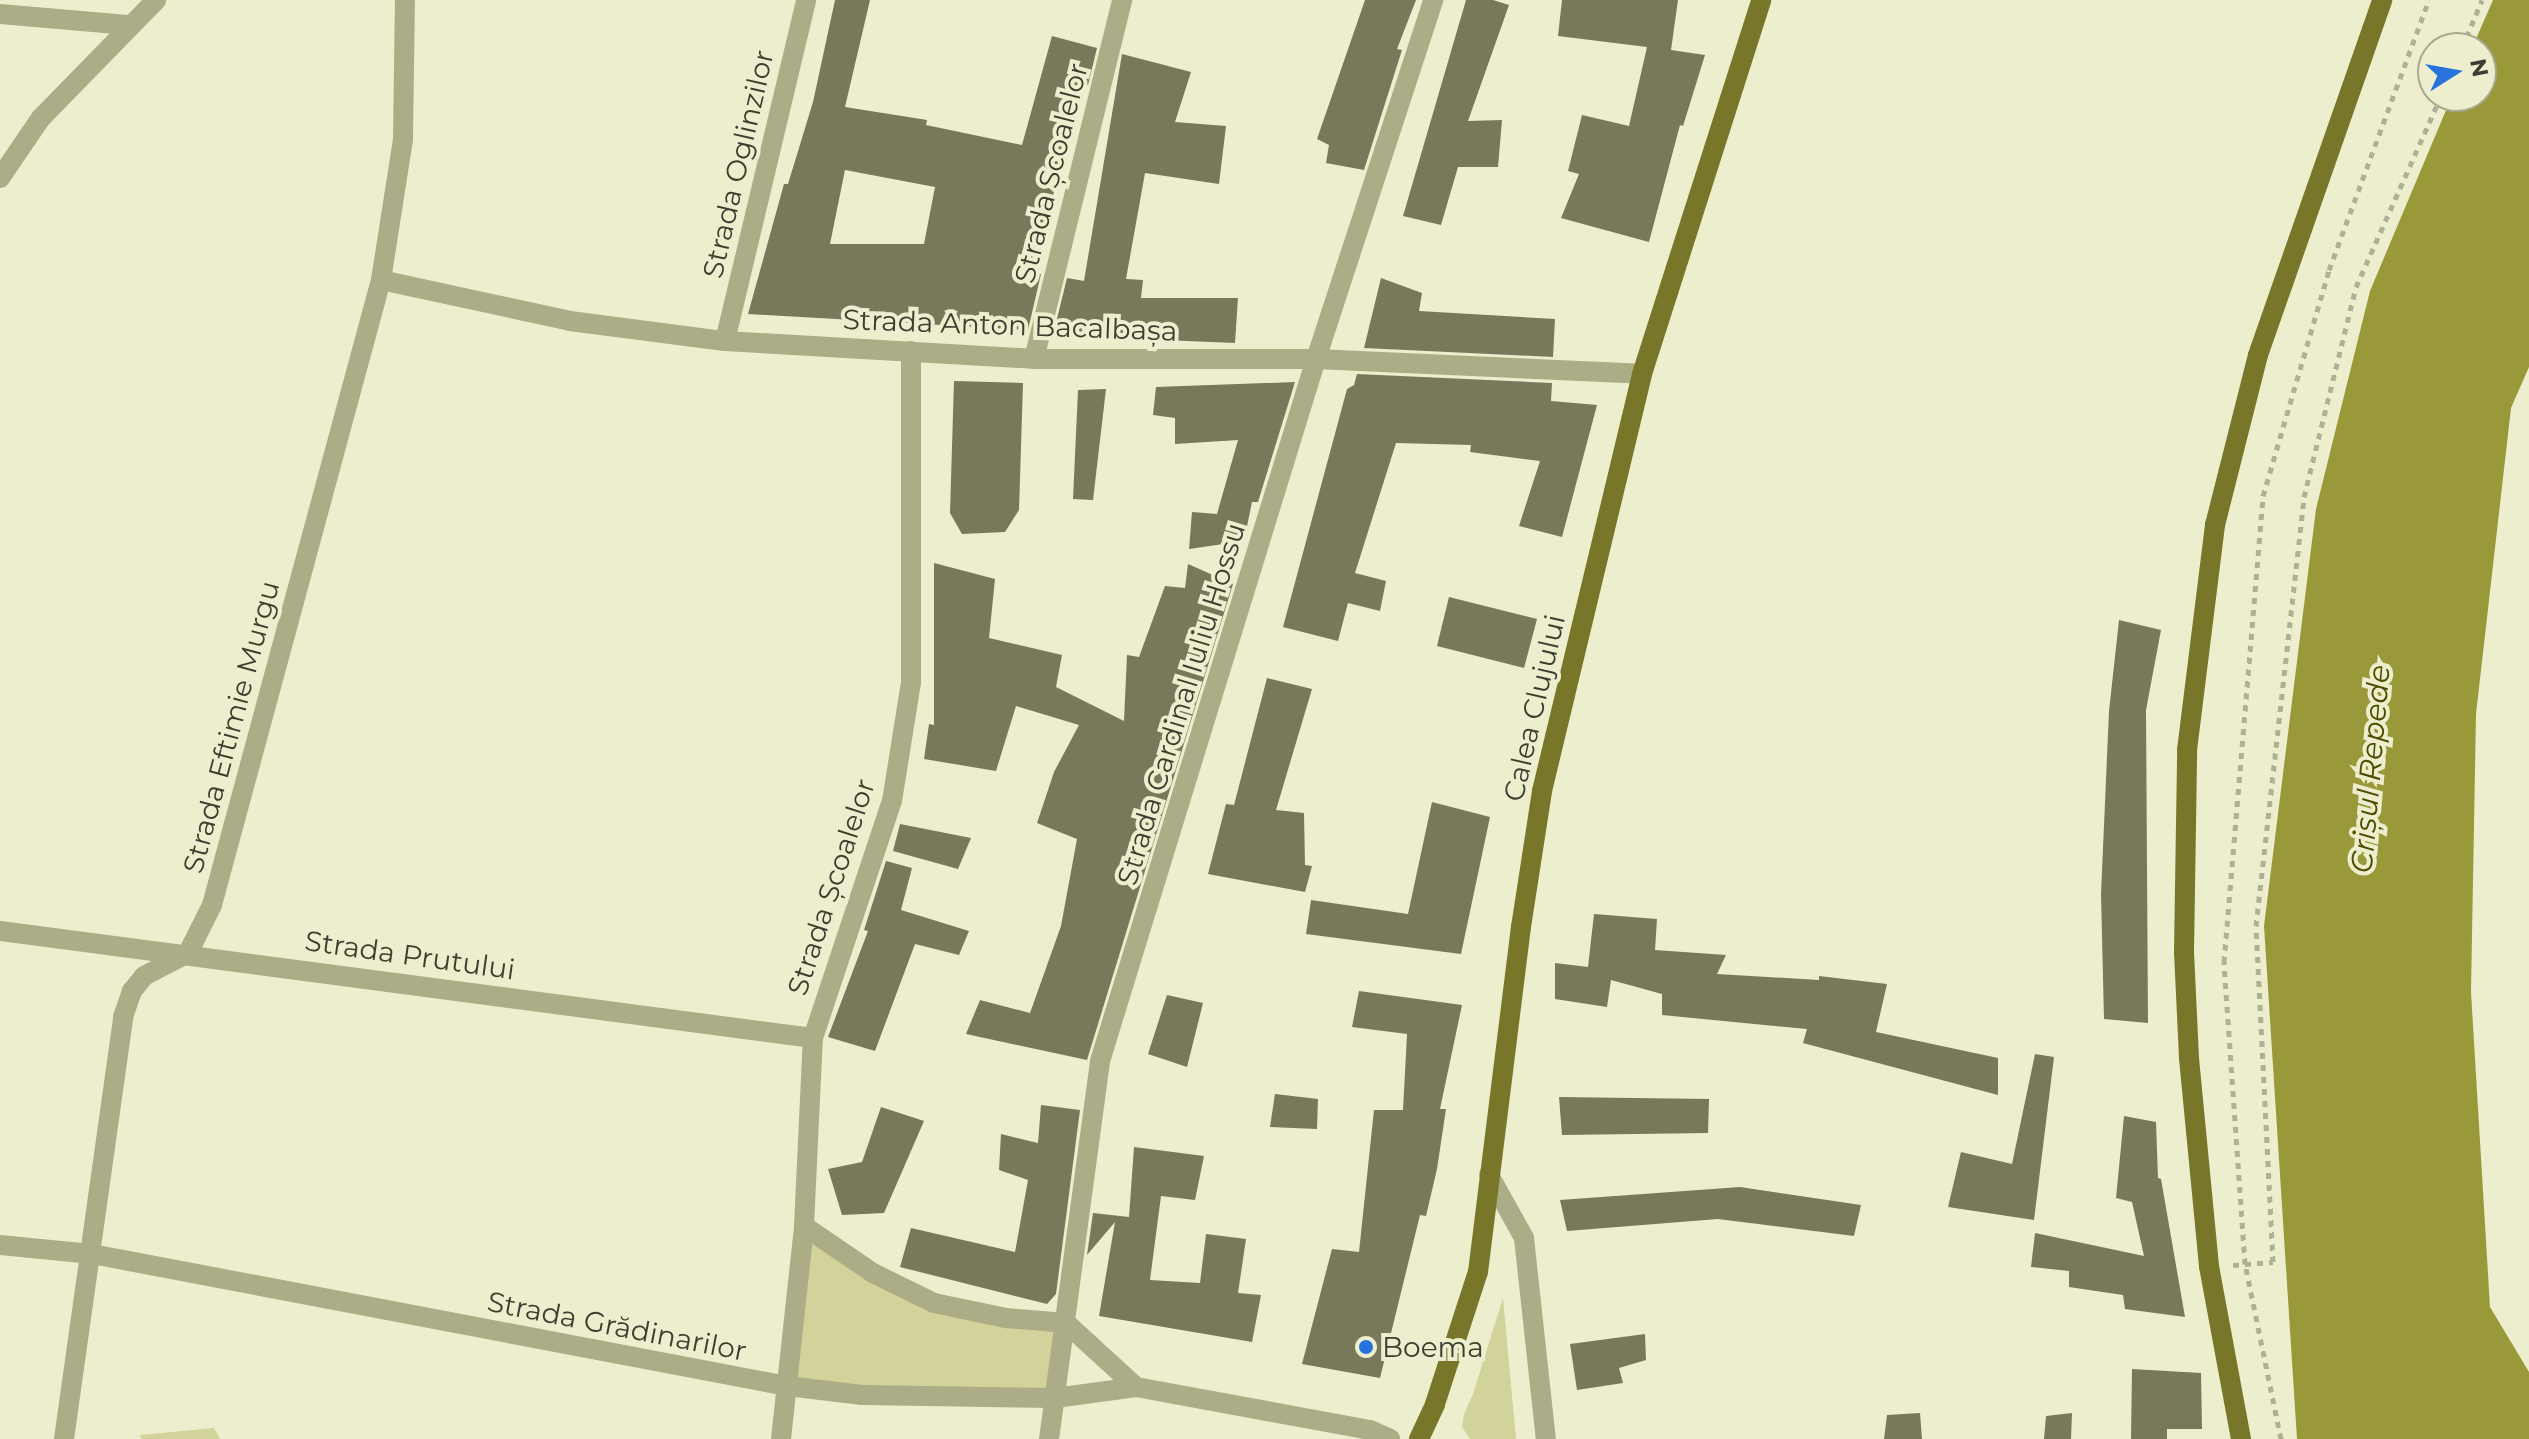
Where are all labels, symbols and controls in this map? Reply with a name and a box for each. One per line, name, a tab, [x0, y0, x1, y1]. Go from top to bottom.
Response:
north arrow	[2417, 32, 2497, 112]
street label: Strada Oglinzilor	[695, 47, 781, 281]
text: N	[2464, 56, 2494, 79]
street label: Strada Școalelor	[1007, 60, 1095, 286]
street label: Strada Anton Bacalbașa	[842, 302, 1178, 348]
street label: Strada Cardinal Iuliu Hossu	[1110, 519, 1252, 889]
street label: Strada Eftimie Murgu	[176, 577, 286, 877]
street label: Calea Clujului	[1496, 611, 1572, 805]
water label: Crișul Repede	[2344, 663, 2398, 875]
street label: Strada Școalelor	[780, 775, 882, 999]
street label: Strada Prutului	[303, 924, 517, 986]
street label: Strada Grădinarilor	[485, 1284, 749, 1368]
place label: Boema	[1382, 1330, 1484, 1364]
marker: Boema	[1357, 1338, 1375, 1356]

